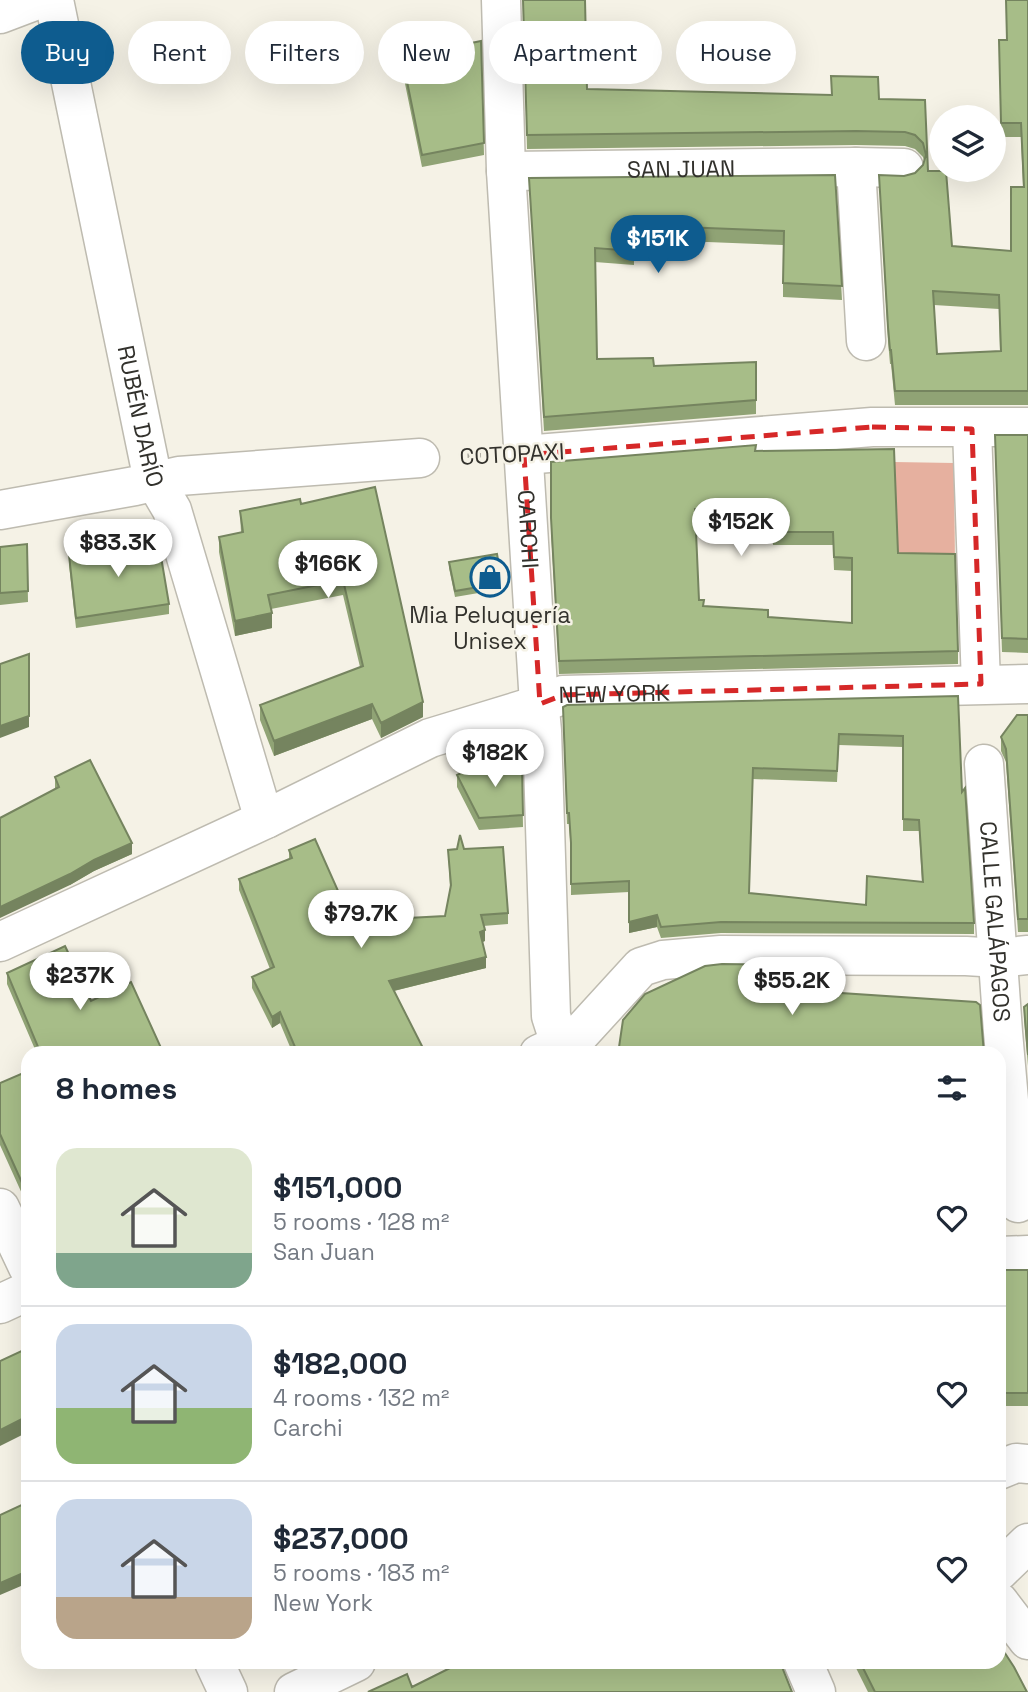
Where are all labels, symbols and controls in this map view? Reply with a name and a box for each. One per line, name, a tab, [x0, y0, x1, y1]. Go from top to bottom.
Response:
chip: Buy	[21, 21, 114, 84]
chip: Rent	[128, 21, 231, 84]
chip: Filters	[245, 21, 364, 84]
chip: New	[378, 21, 475, 84]
chip: Apartment	[489, 21, 662, 84]
chip: House	[676, 21, 796, 84]
map controls	[929, 105, 1006, 182]
button: layers	[929, 105, 1006, 182]
street label: SAN JUAN	[627, 153, 735, 185]
pin: $151K	[609, 216, 707, 275]
text: $151K	[627, 223, 689, 253]
street label: RUBÉN DARÍO	[111, 343, 171, 491]
street label: COTOPAXI	[459, 436, 565, 472]
street label: CARCHI	[511, 489, 546, 570]
pin: $152K	[692, 498, 790, 558]
text: $152K	[708, 506, 774, 536]
pin: $83.3K	[61, 520, 175, 579]
text: $83.3K	[80, 527, 156, 557]
pin: $166K	[279, 540, 377, 600]
text: $166K	[294, 548, 362, 578]
shop icon: Mia Peluquería Unisex	[469, 556, 511, 598]
place label: Mia Peluquería Unisex	[409, 600, 571, 656]
street label: NEW YORK	[558, 677, 670, 710]
pin: $182K	[446, 730, 544, 789]
text: $182K	[462, 737, 528, 767]
street label: CALLE GALÁPAGOS	[973, 820, 1017, 1023]
pin: $79.7K	[304, 890, 418, 950]
text: $79.7K	[324, 898, 398, 928]
pin: $237K	[31, 953, 129, 1012]
pin: $55.2K	[735, 958, 849, 1017]
text: $237K	[46, 960, 114, 990]
text: $55.2K	[754, 965, 830, 995]
text: 8 homes	[56, 1069, 177, 1108]
icon: filters	[933, 1069, 971, 1107]
text: $151,000	[273, 1168, 403, 1207]
icon: home	[112, 1176, 196, 1260]
icon: heart	[933, 1199, 971, 1237]
text: 5 rooms · 128 m²	[273, 1207, 449, 1237]
text: San Juan	[273, 1237, 375, 1267]
text: $182,000	[273, 1344, 407, 1383]
icon: home	[112, 1352, 196, 1436]
icon: heart	[933, 1375, 971, 1413]
text: 4 rooms · 132 m²	[273, 1383, 449, 1413]
text: Carchi	[273, 1413, 343, 1443]
text: $237,000	[273, 1519, 409, 1558]
icon: home	[112, 1527, 196, 1611]
icon: heart	[933, 1550, 971, 1588]
text: 5 rooms · 183 m²	[273, 1558, 449, 1588]
text: New York	[273, 1588, 373, 1618]

